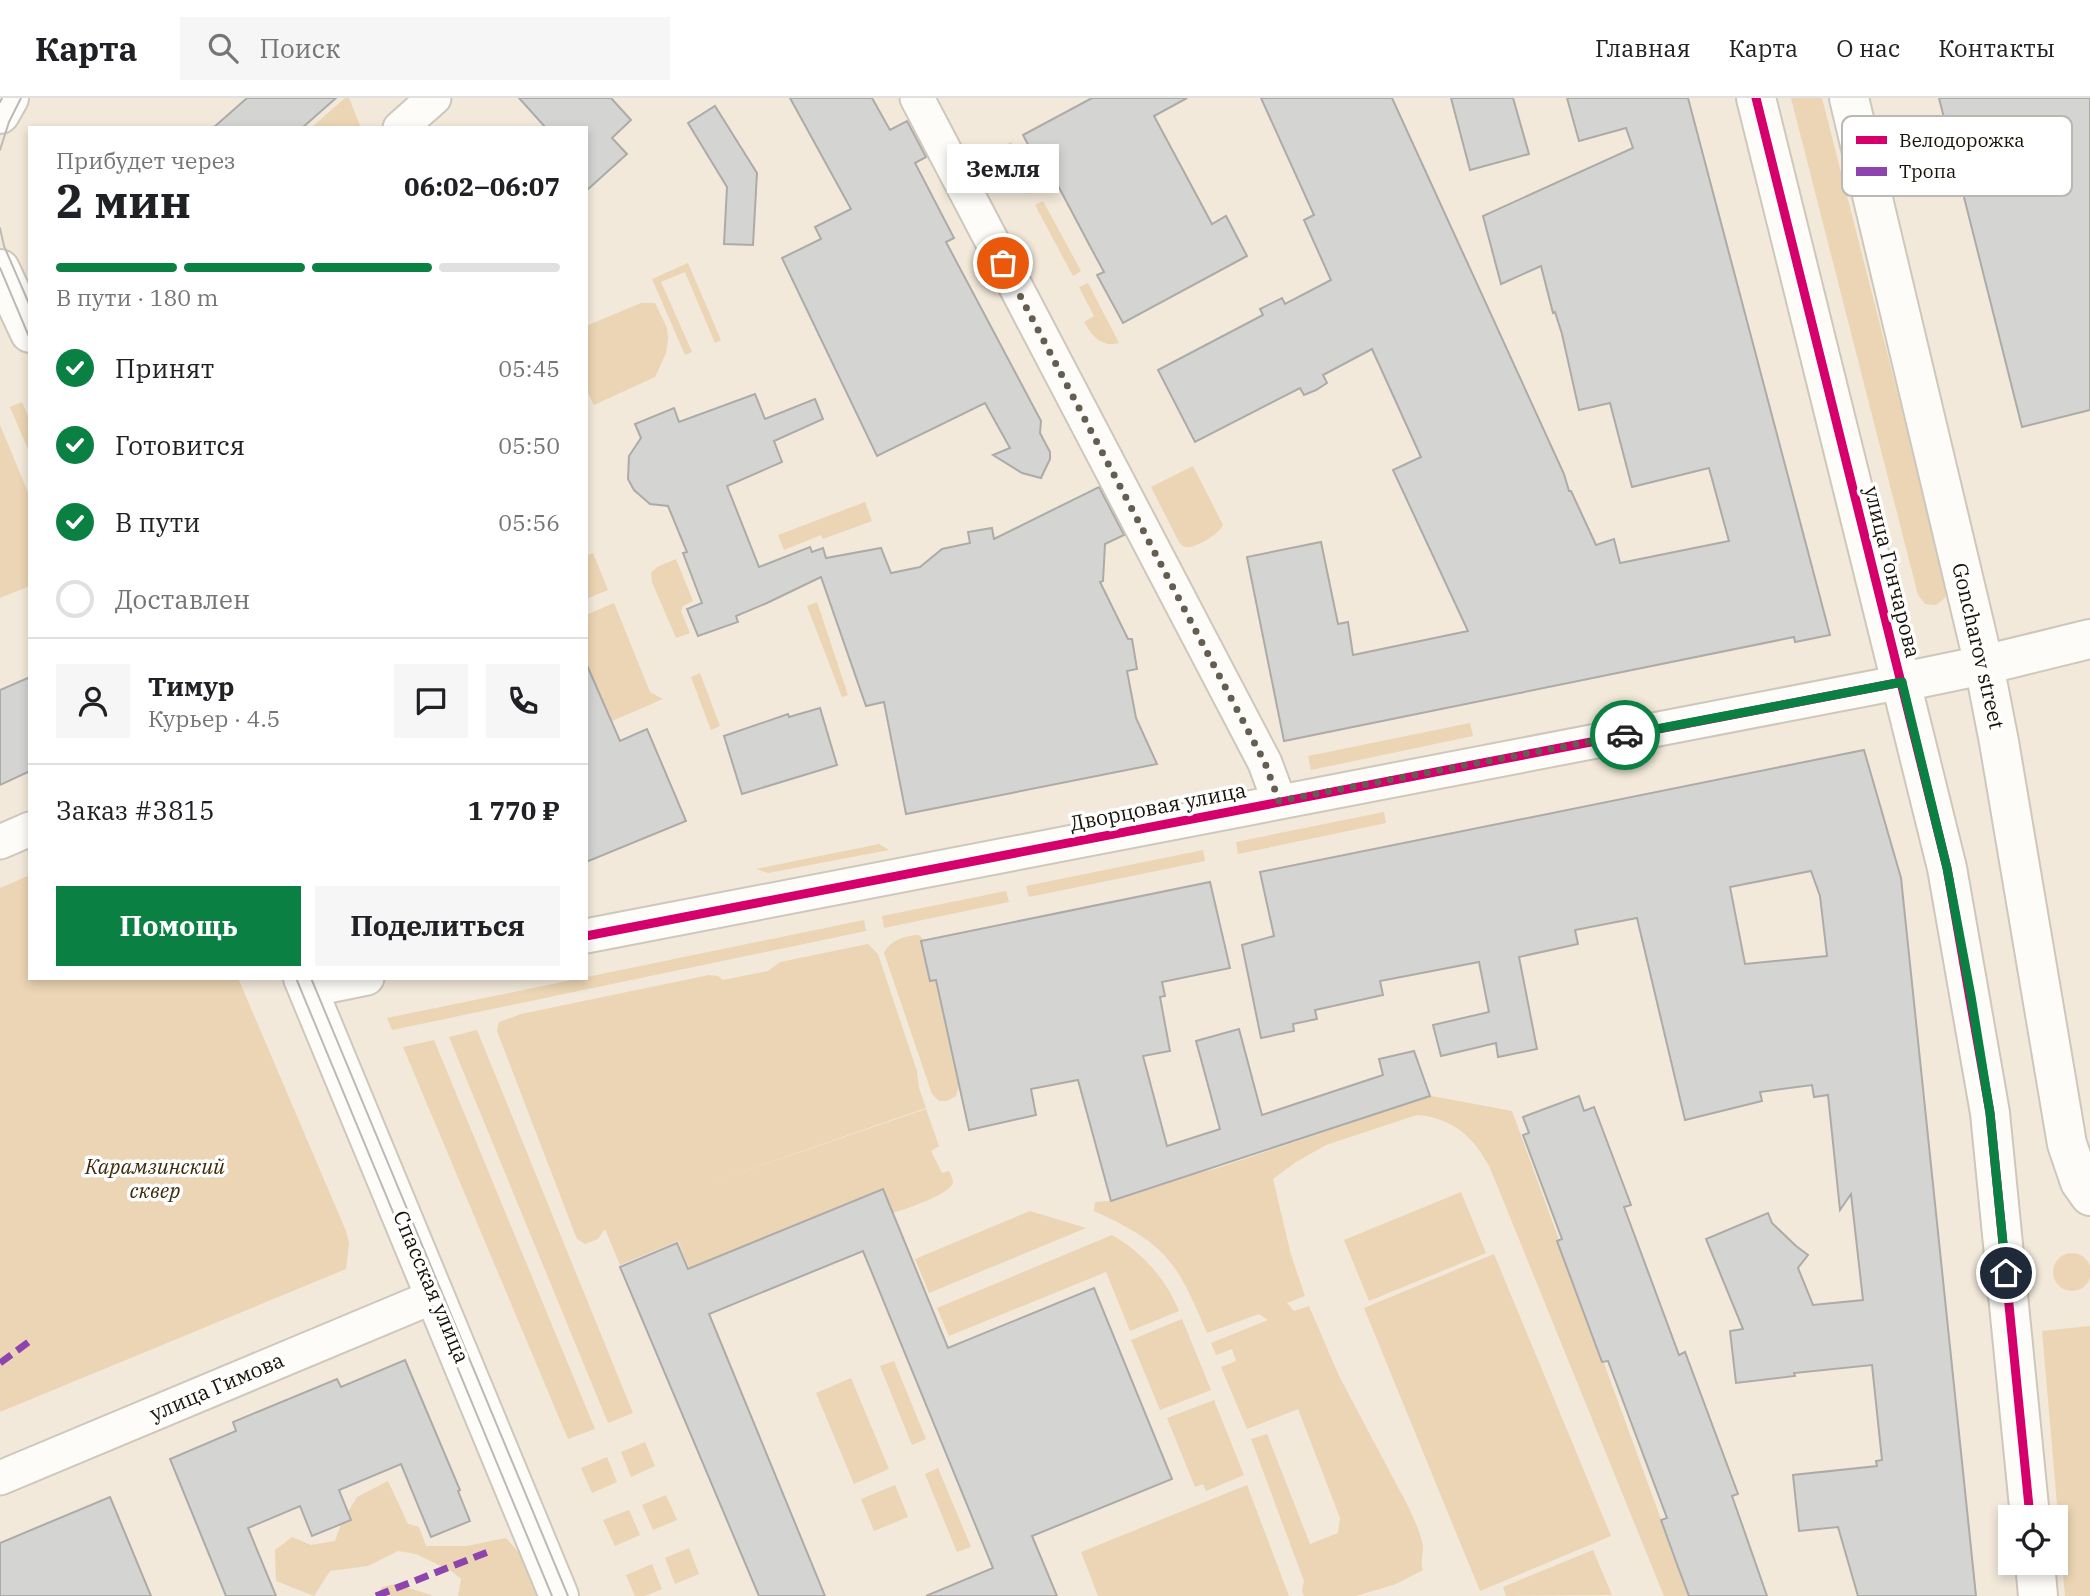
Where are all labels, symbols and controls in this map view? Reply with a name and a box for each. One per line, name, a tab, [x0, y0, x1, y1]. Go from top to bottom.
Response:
search box	[180, 17, 670, 80]
text: Карта	[35, 27, 138, 70]
icon: search	[204, 29, 242, 67]
text: Поиск	[260, 31, 340, 65]
text: Главная	[1595, 32, 1691, 64]
text: Карта	[1729, 32, 1798, 64]
text: О нас	[1836, 32, 1900, 64]
text: Контакты	[1938, 32, 2055, 64]
legend	[1842, 116, 2072, 196]
text: Велодорожка	[1899, 128, 2025, 152]
callout: Земля	[947, 144, 1059, 193]
text: Прибудет через	[56, 145, 236, 175]
text: Земля	[966, 153, 1040, 183]
text: Тропа	[1899, 159, 1956, 183]
text: 06:02–06:07	[404, 169, 560, 203]
text: 2 мин	[56, 171, 191, 231]
pin	[973, 233, 1033, 293]
icon: bag	[984, 244, 1022, 282]
text: В пути · 180 m	[56, 282, 218, 312]
icon: check	[56, 349, 94, 387]
text: Принят	[115, 351, 214, 385]
text: 05:45	[498, 353, 560, 383]
icon: check	[56, 426, 94, 464]
text: Готовится	[115, 428, 245, 462]
text: 05:50	[498, 430, 560, 460]
street label: улица Гончарова	[1858, 483, 1928, 661]
icon: check	[56, 503, 94, 541]
text: В пути	[115, 505, 200, 539]
text: 05:56	[498, 507, 560, 537]
street label: Goncharov street	[1946, 560, 2012, 732]
text: Доставлен	[115, 582, 250, 616]
button: person	[56, 664, 130, 738]
button: chat	[394, 664, 468, 738]
button: phone	[486, 664, 560, 738]
text: Тимур	[148, 669, 235, 703]
courier	[1590, 700, 1660, 770]
text: Курьер · 4.5	[148, 703, 280, 733]
icon: car	[1606, 716, 1644, 754]
street label: Дворцовая улица	[1067, 775, 1248, 837]
text: Заказ #3815	[56, 793, 215, 827]
text: 1 770 ₽	[468, 793, 560, 827]
button: Помощь	[56, 886, 301, 966]
button: Поделиться	[315, 886, 560, 966]
park label: Карамзинский сквер	[84, 1152, 225, 1204]
street label: Спасская улица	[387, 1206, 477, 1367]
pin	[1976, 1243, 2036, 1303]
icon: home	[1987, 1254, 2025, 1292]
street label: улица Гимова	[145, 1345, 288, 1427]
map controls	[1998, 1505, 2068, 1575]
button: locate	[1998, 1505, 2068, 1575]

